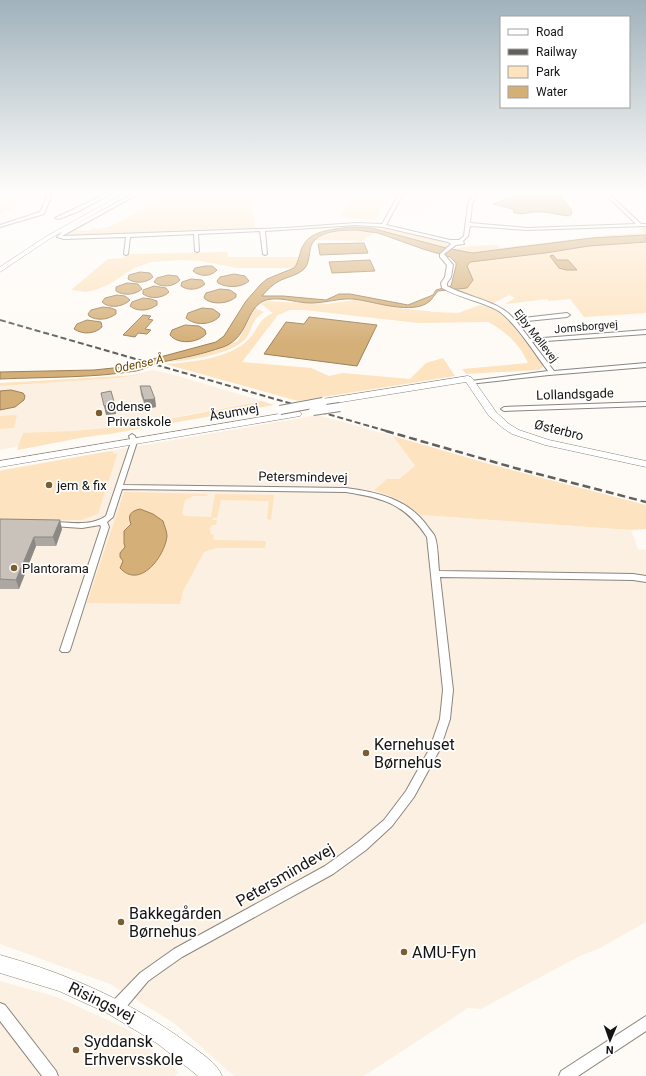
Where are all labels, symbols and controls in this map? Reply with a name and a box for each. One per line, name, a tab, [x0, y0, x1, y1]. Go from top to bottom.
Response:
legend	[500, 16, 630, 108]
text: Road	[536, 25, 564, 39]
text: Railway	[536, 45, 577, 59]
text: Park	[536, 65, 561, 79]
text: Water	[536, 85, 567, 99]
street label: Ejby Møllevej	[511, 307, 561, 365]
street label: Jomsborgvej	[554, 318, 618, 336]
water label: Odense Å	[113, 350, 165, 376]
street label: Lollandsgade	[536, 385, 614, 403]
place label: Odense Privatskole	[107, 399, 171, 429]
street label: Åsumvej	[208, 399, 260, 424]
marker: Odense Privatskole	[94, 408, 104, 418]
street label: Østerbro	[533, 417, 585, 443]
street label: Petersmindevej	[258, 469, 348, 485]
place label: jem & fix	[56, 478, 107, 493]
marker: jem & fix	[44, 480, 54, 490]
place label: Plantorama	[22, 561, 89, 576]
marker: Plantorama	[9, 563, 19, 573]
place label: Kernehuset Børnehus	[374, 735, 455, 772]
marker: Kernehuset Børnehus	[361, 748, 371, 758]
street label: Petersmindevej	[233, 839, 337, 911]
place label: Bakkegården Børnehus	[129, 904, 222, 941]
marker: Bakkegården Børnehus	[116, 917, 126, 927]
place label: AMU-Fyn	[412, 943, 476, 962]
marker: AMU-Fyn	[399, 947, 409, 957]
street label: Risingsvej	[66, 978, 138, 1026]
north arrow	[590, 1020, 630, 1060]
place label: Syddansk Erhvervsskole	[84, 1032, 183, 1069]
text: N	[605, 1043, 614, 1056]
marker: Syddansk Erhvervsskole	[71, 1045, 81, 1055]

